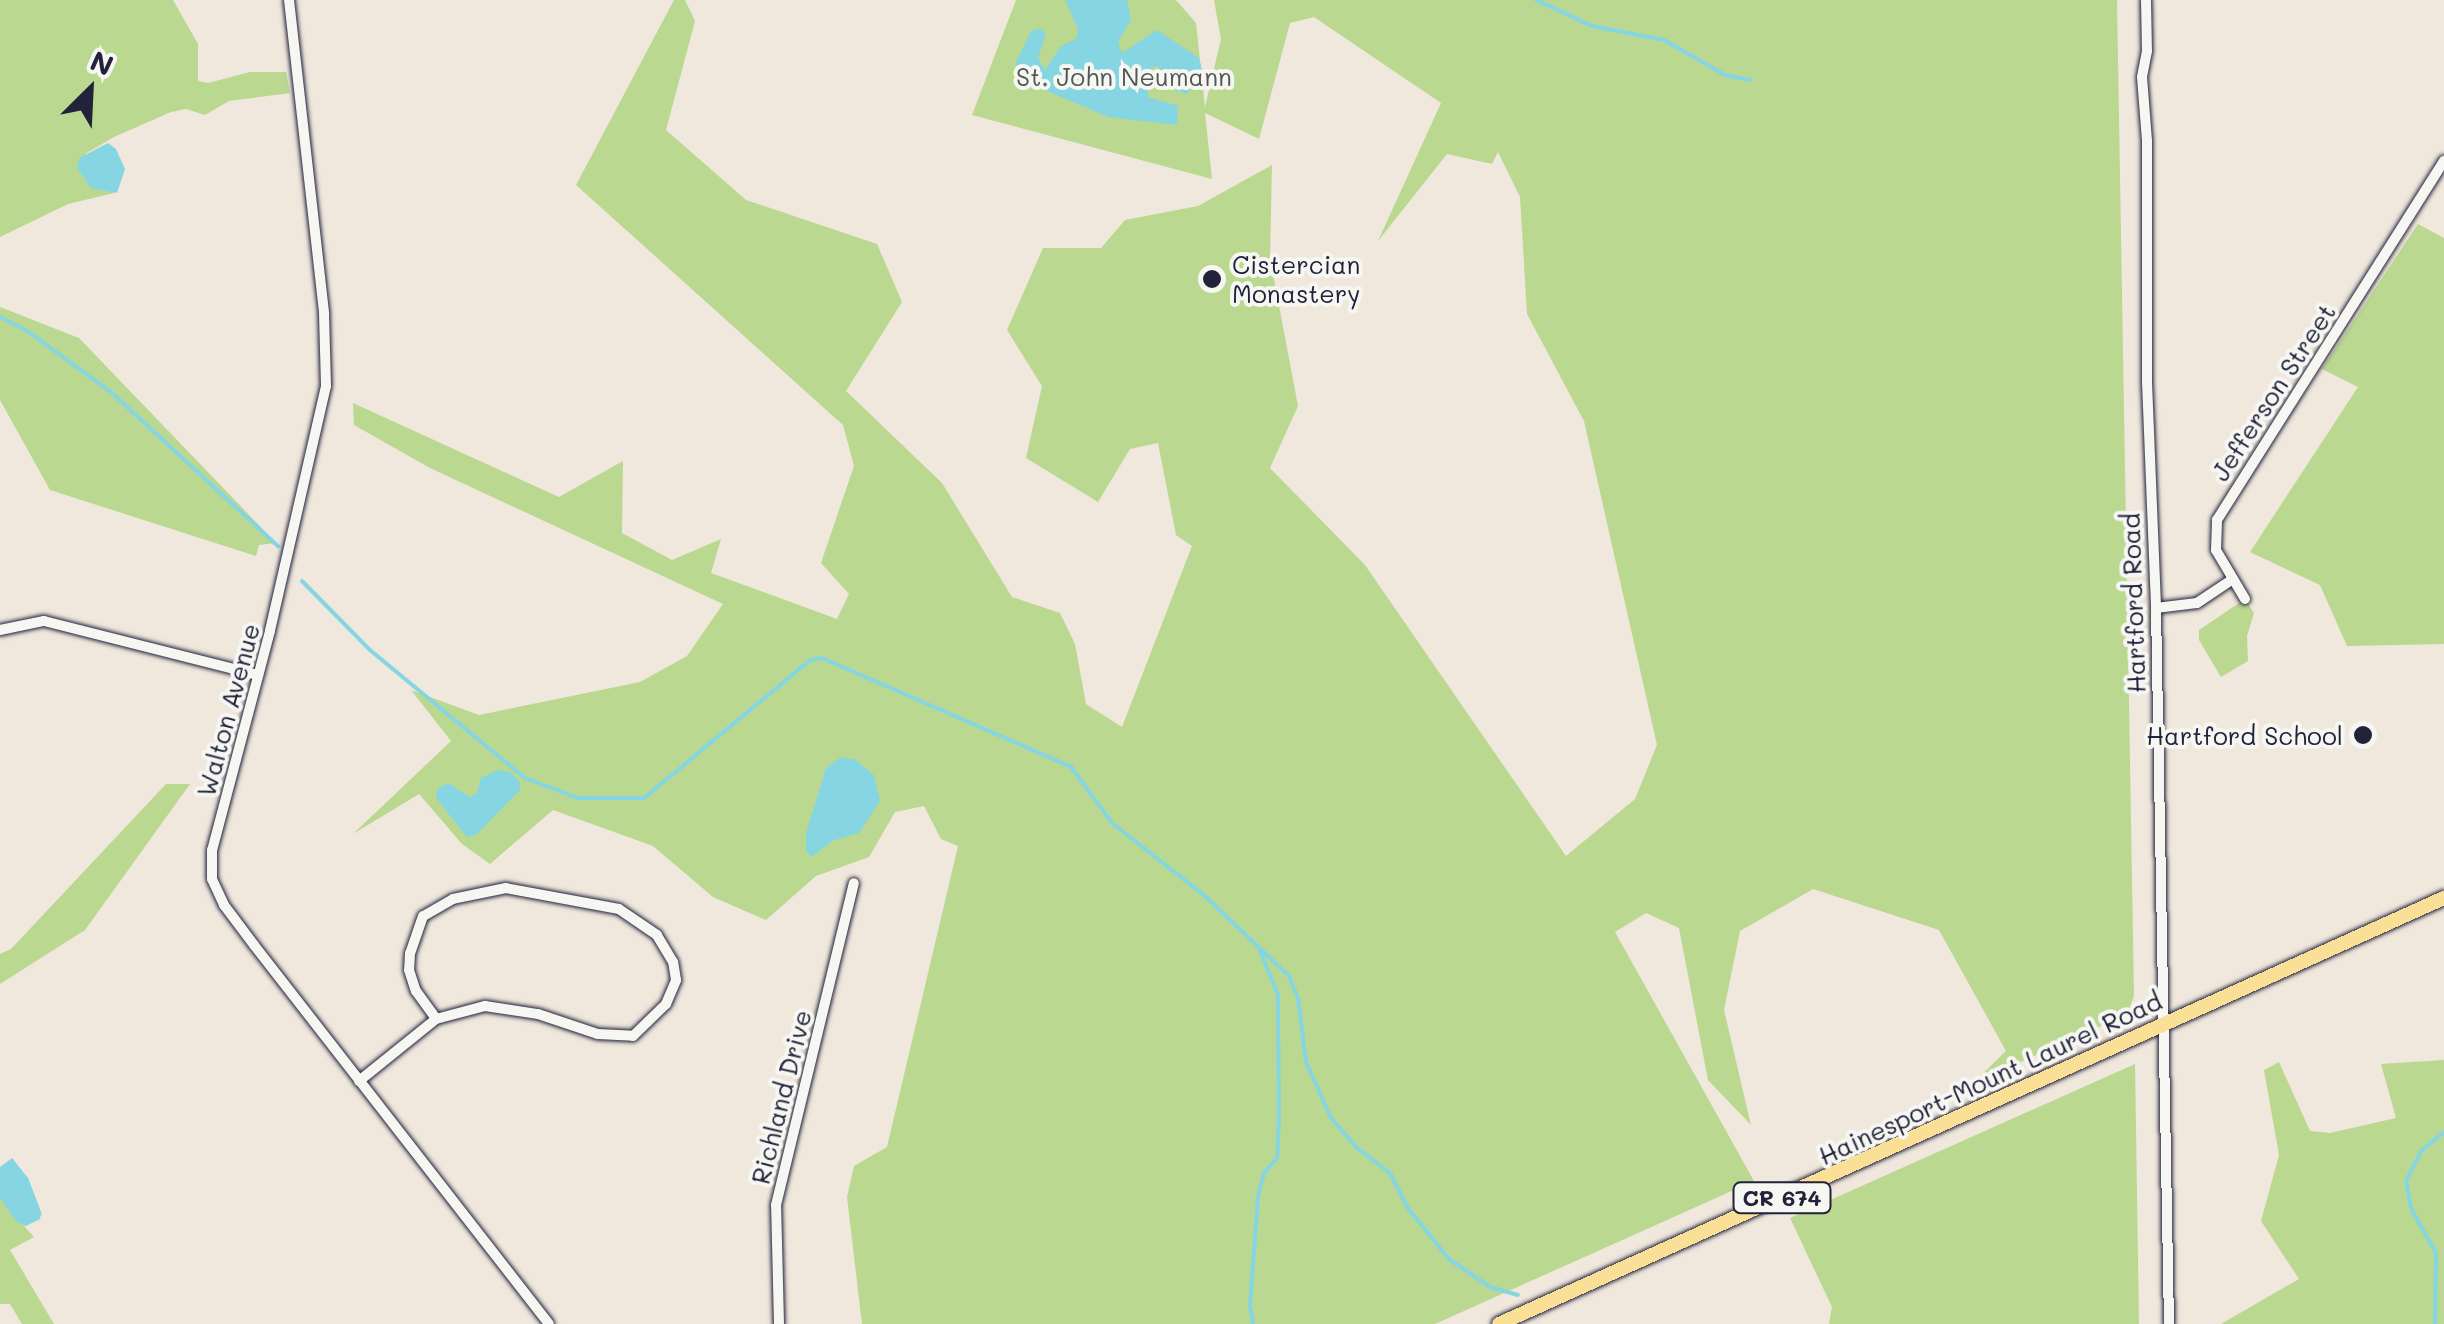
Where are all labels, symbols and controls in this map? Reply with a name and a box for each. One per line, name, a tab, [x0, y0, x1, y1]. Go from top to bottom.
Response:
north arrow	[40, 40, 140, 140]
text: N	[85, 42, 119, 83]
park label: St. John Neumann	[1016, 61, 1232, 91]
place label: Cistercian Monastery	[1232, 250, 1360, 309]
marker: Cistercian Monastery	[1201, 268, 1223, 290]
street label: Jefferson Street	[2205, 298, 2341, 486]
street label: Hartford Road	[2115, 512, 2151, 694]
street label: Walton Avenue	[190, 620, 266, 800]
place label: Hartford School	[2146, 720, 2343, 750]
marker: Hartford School	[2352, 724, 2374, 746]
street label: Hainesport-Mount Laurel Road	[1814, 985, 2166, 1171]
street label: Richland Drive	[745, 1007, 817, 1187]
road number: CR 674	[1732, 1181, 1832, 1215]

